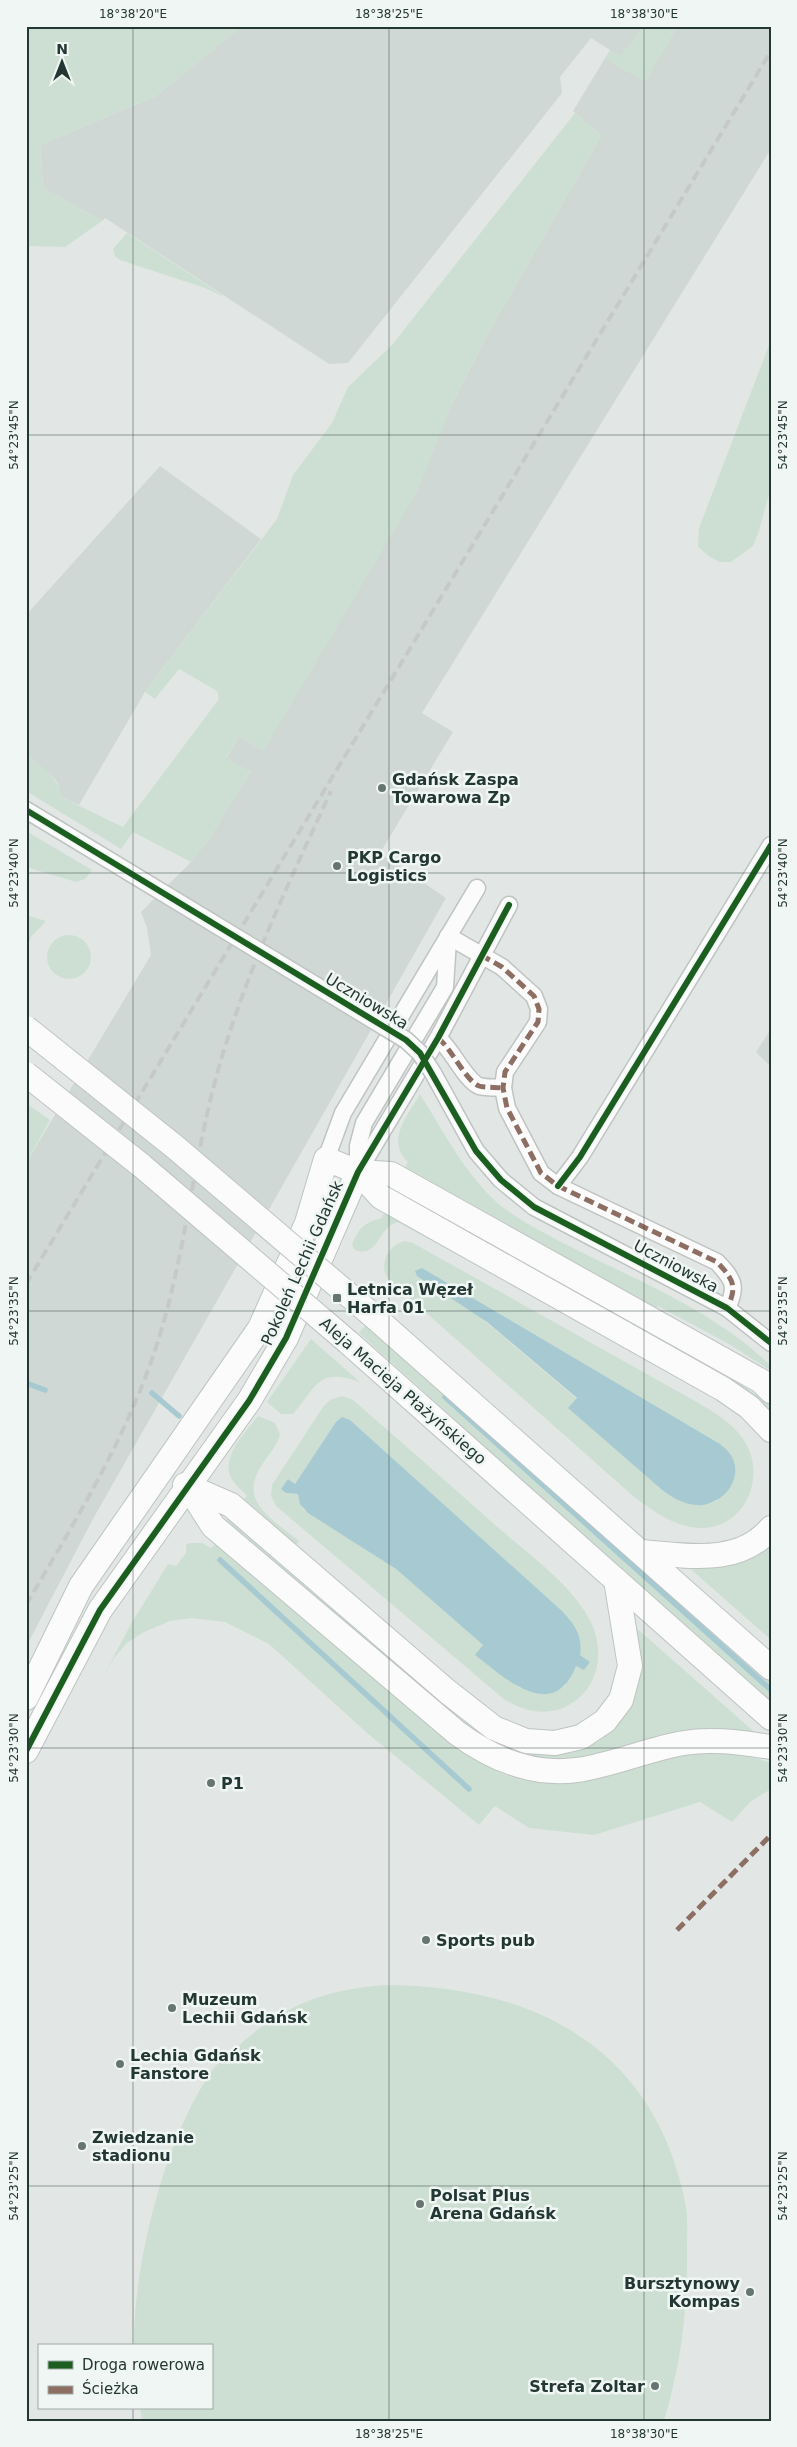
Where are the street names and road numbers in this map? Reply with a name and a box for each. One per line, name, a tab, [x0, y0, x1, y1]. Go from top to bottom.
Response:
street label: Uczniowska	[322, 969, 412, 1033]
street label: Pokoleń Lechii Gdańsk	[257, 1177, 347, 1348]
street label: Uczniowska	[630, 1236, 722, 1296]
street label: Aleja Macieja Płażyńskiego	[316, 1313, 490, 1469]

